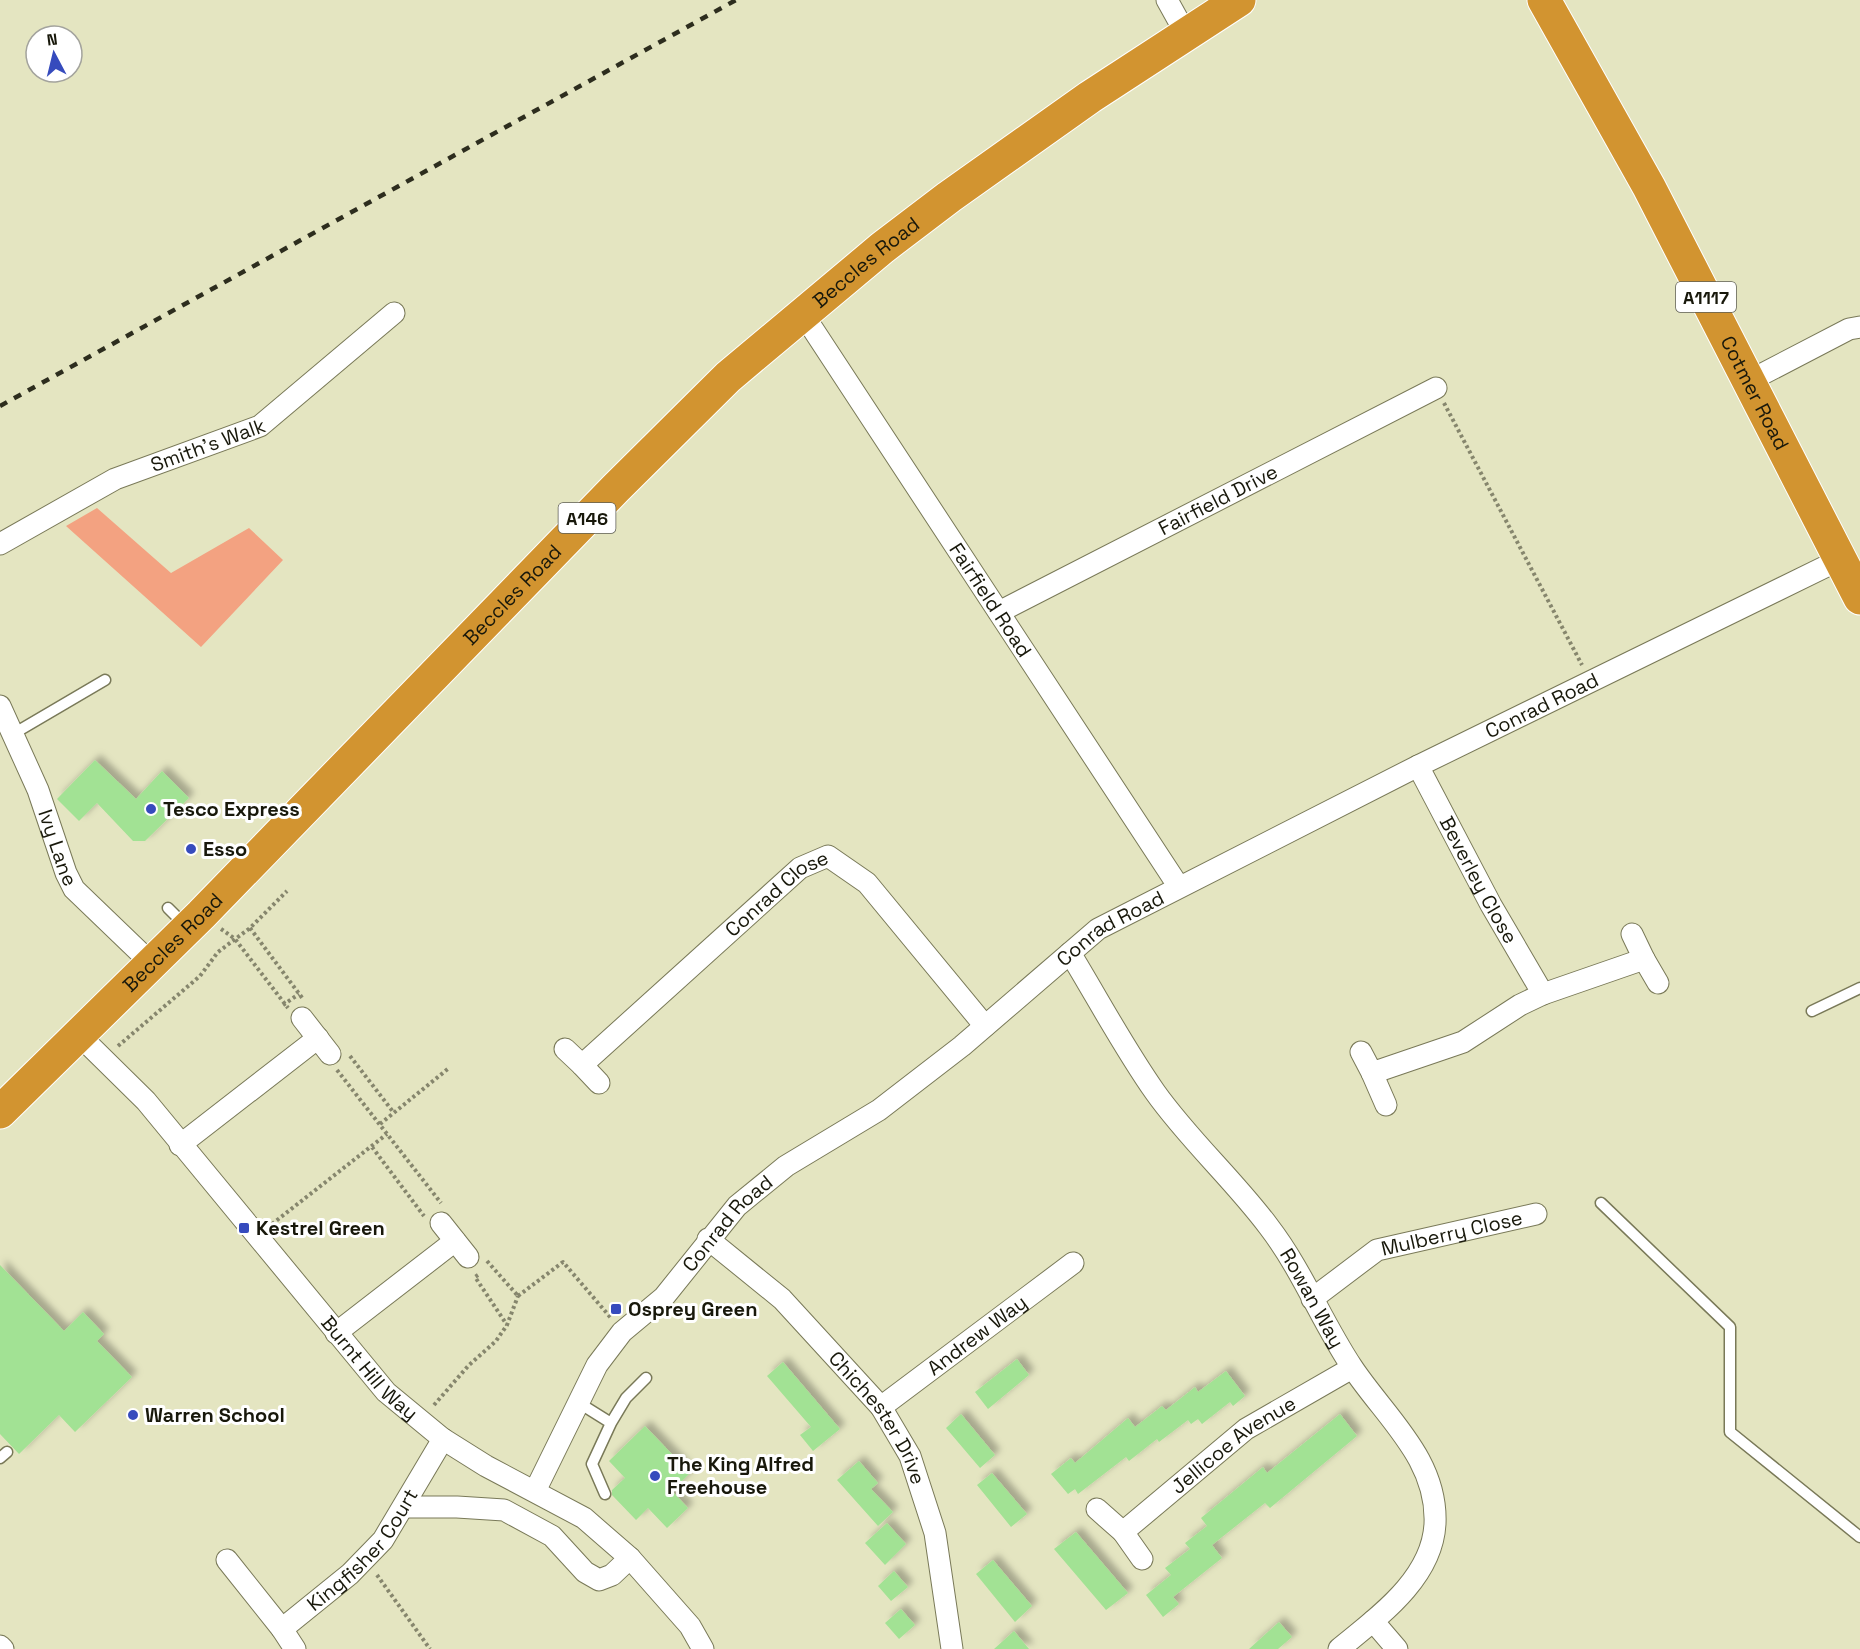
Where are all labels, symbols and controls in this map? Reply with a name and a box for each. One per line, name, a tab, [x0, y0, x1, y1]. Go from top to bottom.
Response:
north arrow	[24, 24, 84, 84]
text: N	[46, 29, 59, 51]
street label: Beccles Road	[807, 211, 925, 314]
road number: A1117	[1676, 282, 1736, 312]
street label: Cotmer Road	[1715, 331, 1795, 454]
street label: Smith's Walk	[147, 412, 269, 478]
street label: Fairfield Drive	[1154, 458, 1282, 541]
road number: A146	[558, 503, 616, 533]
street label: Fairfield Road	[944, 538, 1038, 662]
street label: Beccles Road	[457, 539, 567, 651]
street label: Conrad Road	[1481, 667, 1603, 744]
place label: Tesco Express	[163, 796, 300, 822]
marker: Tesco Express	[144, 802, 158, 816]
street label: Ivy Lane	[32, 806, 83, 890]
street label: Beverley Close	[1434, 812, 1524, 948]
place label: Esso	[203, 836, 247, 862]
marker: Esso	[184, 842, 198, 856]
street label: Conrad Close	[719, 844, 832, 943]
street label: Conrad Road	[1051, 885, 1168, 972]
street label: Beccles Road	[117, 887, 228, 998]
street label: Conrad Road	[676, 1169, 778, 1277]
street label: Mulberry Close	[1379, 1204, 1525, 1262]
place label: Kestrel Green	[256, 1215, 385, 1241]
marker: Kestrel Green	[237, 1221, 251, 1235]
street label: Rowan Way	[1274, 1243, 1350, 1353]
street label: Andrew Way	[922, 1289, 1032, 1381]
place label: Osprey Green	[628, 1296, 757, 1322]
marker: Osprey Green	[609, 1302, 623, 1316]
street label: Burnt Hill Way	[315, 1310, 423, 1426]
street label: Chichester Drive	[823, 1345, 931, 1488]
street label: Jellicoe Avenue	[1165, 1390, 1300, 1499]
place label: Warren School	[145, 1402, 285, 1428]
marker: Warren School	[126, 1408, 140, 1422]
place label: The King Alfred Freehouse	[667, 1451, 814, 1500]
marker: The King Alfred Freehouse	[648, 1469, 662, 1483]
street label: Kingfisher Court	[302, 1484, 424, 1617]

